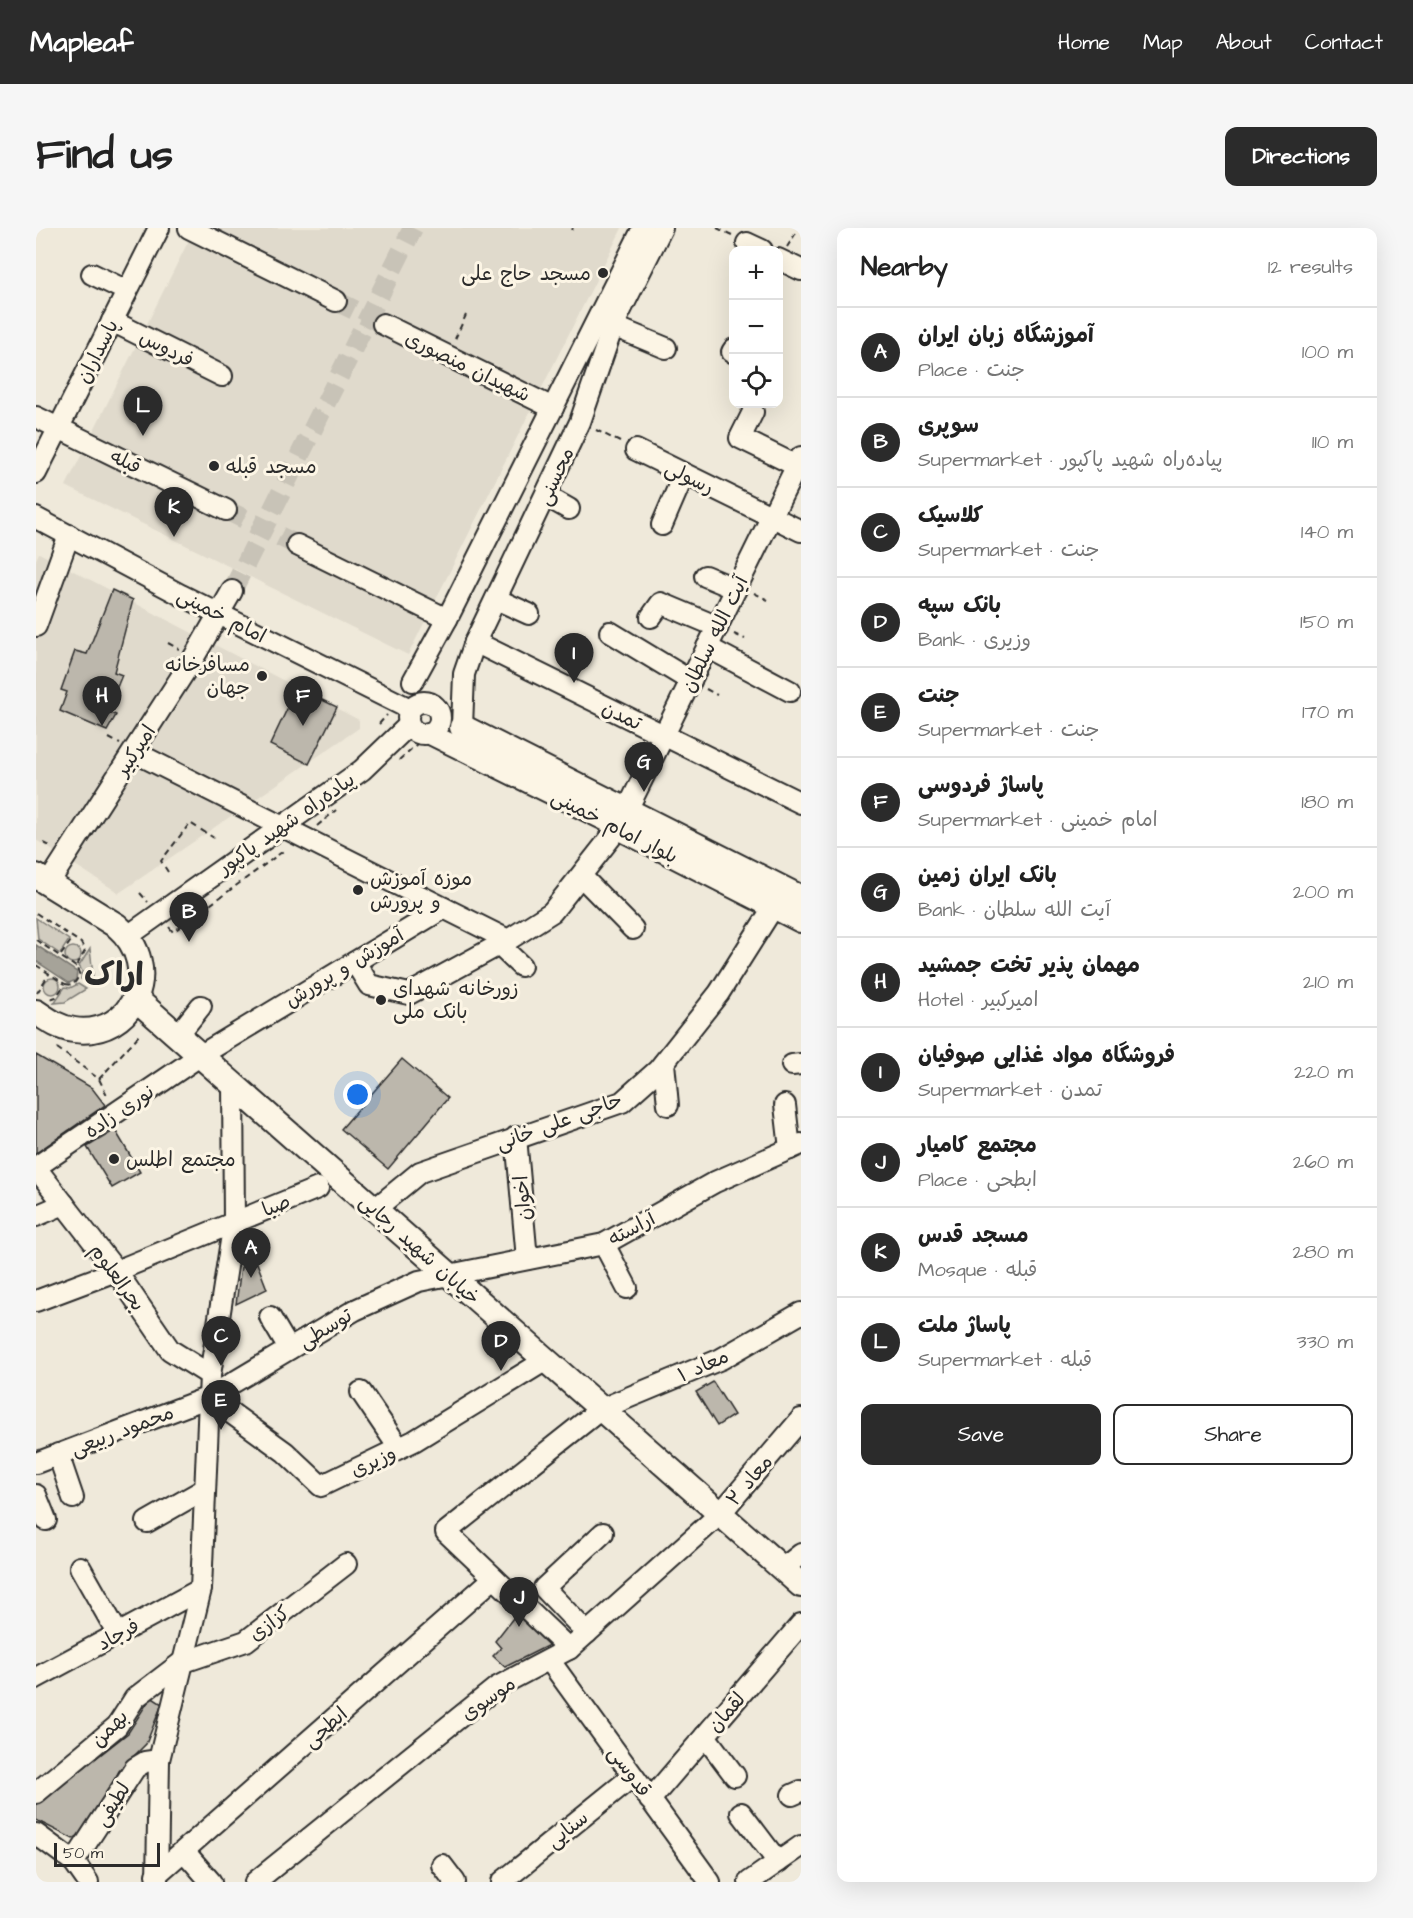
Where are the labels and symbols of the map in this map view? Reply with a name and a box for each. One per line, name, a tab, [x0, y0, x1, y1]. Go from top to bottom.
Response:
place label: مسجد حاج علی	[461, 260, 591, 288]
marker: مسجد حاج علی	[596, 266, 610, 280]
street label: پاسداران	[70, 315, 126, 388]
street label: فردوس	[135, 323, 198, 374]
street label: شهیدان منصوری	[400, 324, 535, 409]
pin: L	[124, 386, 162, 436]
street label: قبله	[105, 442, 146, 481]
street label: محسنی	[530, 443, 582, 510]
place label: مسجد قبله	[226, 453, 317, 481]
street label: رسولی	[660, 454, 719, 502]
marker: مسجد قبله	[207, 459, 221, 473]
pin: K	[154, 488, 194, 537]
street label: آیت الله سلطان	[675, 570, 756, 698]
street label: امام خمینی	[172, 581, 271, 650]
pin: I	[554, 634, 594, 683]
place label: مسافرخانه جهان	[165, 651, 250, 702]
marker: مسافرخانه جهان	[255, 669, 269, 683]
pin: H	[82, 676, 122, 726]
pin: F	[284, 676, 322, 726]
street label: تمدن	[597, 694, 646, 738]
street label: امیرکبیر	[108, 719, 163, 783]
pin: G	[624, 742, 664, 792]
street label: پیاده‌راه شهید پاکپور	[211, 766, 361, 883]
street label: بلوار امام خمینی	[546, 783, 683, 871]
place label: موزه آموزش و پرورش	[370, 865, 472, 916]
marker: موزه آموزش و پرورش	[351, 883, 365, 897]
pin: B	[170, 892, 208, 942]
street label: آموزش و پرورش	[280, 921, 410, 1014]
district label: اراک	[84, 953, 144, 998]
place label: زورخانه شهدای بانک ملی	[393, 975, 519, 1026]
marker: زورخانه شهدای بانک ملی	[374, 993, 388, 1007]
street label: نوری زاده	[79, 1078, 160, 1145]
your location	[343, 1080, 372, 1109]
street label: حاجی علی خانی	[492, 1086, 626, 1158]
place label: مجتمع اطلس	[126, 1146, 236, 1174]
marker: مجتمع اطلس	[107, 1152, 121, 1166]
street label: اخوان	[507, 1174, 539, 1222]
street label: صبا	[258, 1188, 295, 1224]
street label: خیابان شهید رجایی	[353, 1188, 486, 1312]
street label: آراسته	[603, 1204, 661, 1253]
pin: A	[232, 1228, 270, 1278]
street label: بحرالعلوم	[83, 1238, 151, 1317]
street label: توسطی	[293, 1302, 358, 1356]
pin: C	[202, 1316, 240, 1366]
pin: D	[482, 1322, 520, 1371]
street label: معاد ۱	[673, 1342, 733, 1390]
pin: E	[202, 1380, 240, 1430]
street label: محمود ربیعی	[67, 1398, 178, 1463]
street label: وزیری	[346, 1439, 401, 1485]
street label: معاد ۲	[720, 1449, 780, 1512]
pin: J	[500, 1578, 538, 1627]
street label: کزازی	[243, 1599, 296, 1648]
street label: فرجاد	[92, 1612, 145, 1658]
street label: موسوی	[456, 1670, 522, 1728]
street label: لقمان	[701, 1687, 752, 1739]
street label: ابطحی	[297, 1701, 354, 1755]
street label: بهمن	[85, 1703, 135, 1754]
street label: قدوسی	[601, 1740, 657, 1803]
street label: لطیفی	[88, 1777, 138, 1832]
street label: سنایی	[541, 1804, 595, 1855]
scale bar	[54, 1840, 160, 1868]

